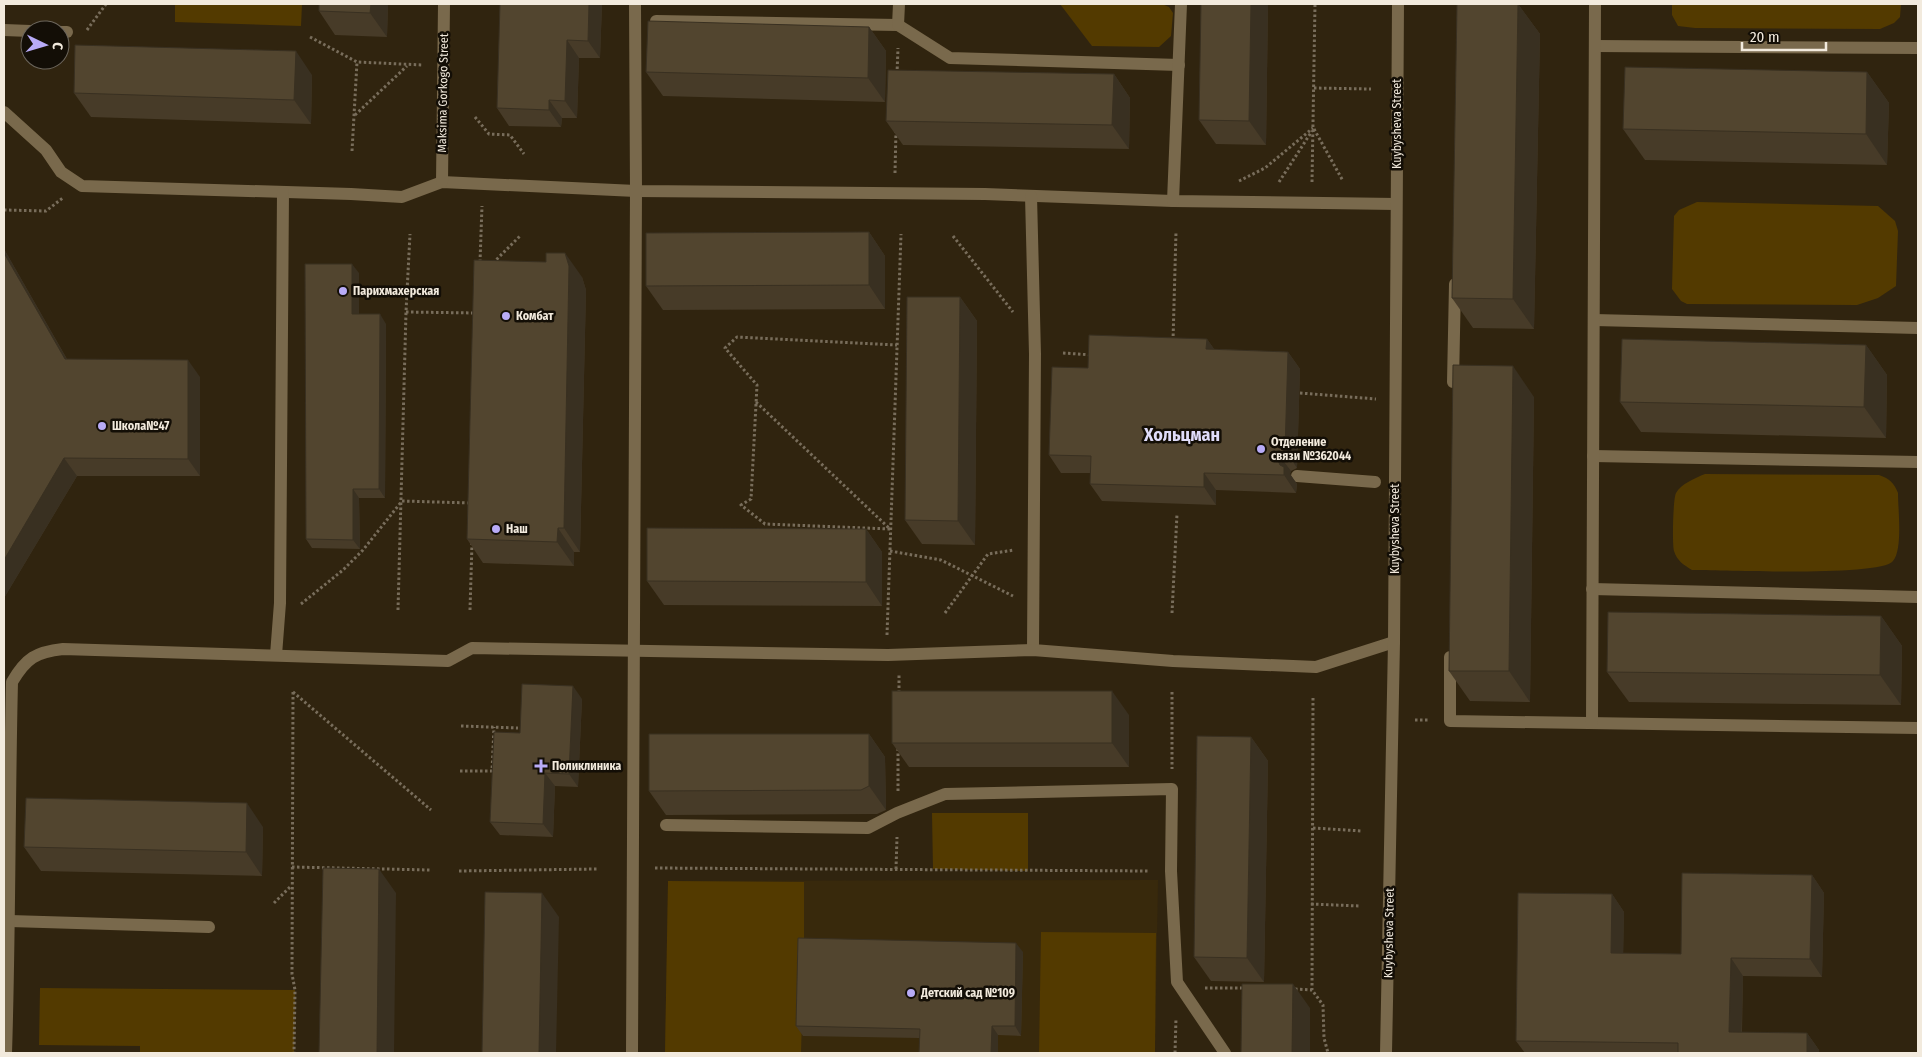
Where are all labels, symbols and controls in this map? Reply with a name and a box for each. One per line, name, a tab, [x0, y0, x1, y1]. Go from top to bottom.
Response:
north arrow	[20, 20, 70, 70]
scale bar	[1742, 20, 1826, 52]
text: 20 m	[1750, 28, 1780, 46]
street label: Maksima Gorkogo Street	[435, 33, 451, 153]
text: С	[49, 42, 66, 51]
street label: Kuybysheva Street	[1390, 79, 1404, 169]
place label: Парихмахерская	[353, 284, 439, 298]
marker: Парихмахерская	[337, 285, 349, 297]
place label: Комбат	[516, 309, 554, 323]
marker: Комбат	[500, 310, 512, 322]
place label: Школа№47	[112, 419, 169, 433]
marker: Школа№47	[96, 420, 108, 432]
district label: Хольцман	[1143, 424, 1220, 446]
place label: Отделение связи №362044	[1271, 435, 1351, 463]
marker: Отделение связи №362044	[1255, 443, 1267, 455]
street label: Kuybysheva Street	[1388, 484, 1402, 574]
place label: Наш	[506, 522, 528, 536]
marker: Наш	[490, 523, 502, 535]
marker: Поликлиника	[534, 759, 548, 773]
place label: Поликлиника	[552, 759, 621, 773]
street label: Kuybysheva Street	[1381, 888, 1397, 978]
place label: Детский сад №109	[920, 986, 1015, 1000]
marker: Детский сад №109	[905, 987, 917, 999]

